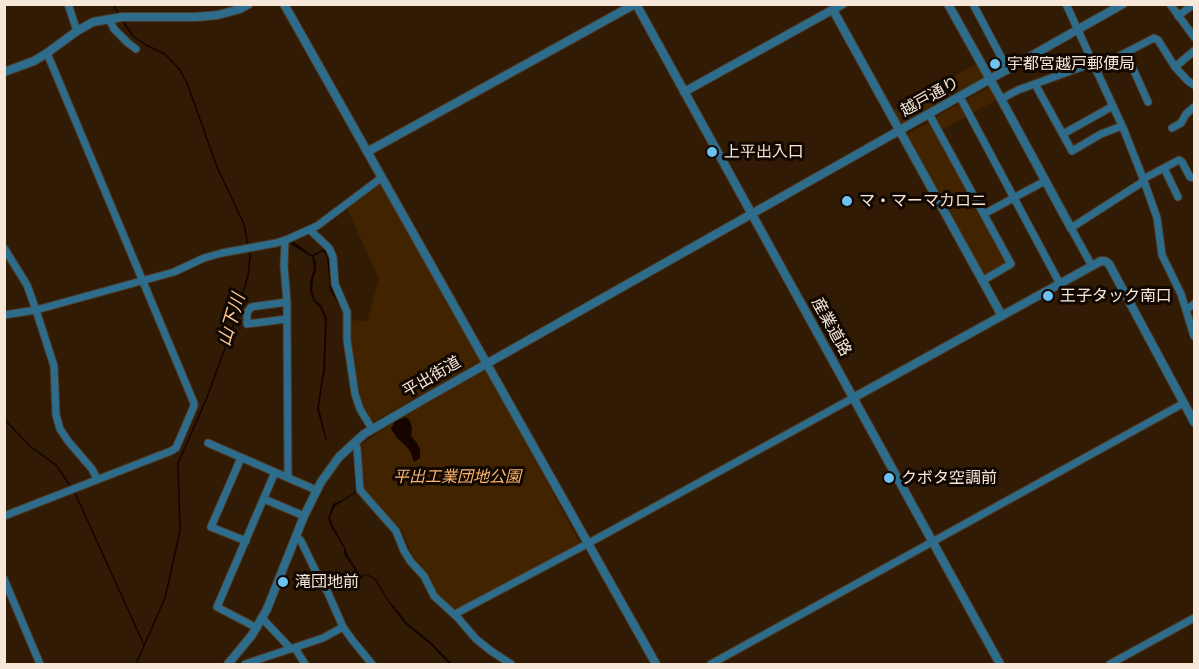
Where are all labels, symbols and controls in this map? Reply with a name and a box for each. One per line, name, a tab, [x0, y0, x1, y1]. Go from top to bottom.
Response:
place label: 宇都宮越戸郵便局	[1007, 54, 1135, 74]
marker: 宇都宮越戸郵便局	[988, 57, 1002, 71]
street label: 越戸通り	[897, 73, 963, 121]
place label: 上平出入口	[724, 142, 804, 162]
marker: 上平出入口	[705, 145, 719, 159]
place label: マ・マーマカロニ	[859, 191, 987, 211]
marker: マ・マーマカロニ	[840, 194, 854, 208]
place label: 王子タック南口	[1060, 286, 1172, 306]
marker: 王子タック南口	[1041, 289, 1055, 303]
water label: 山下川	[214, 291, 250, 349]
street label: 産業道路	[807, 294, 855, 360]
street label: 平出街道	[399, 353, 465, 401]
park label: 平出工業団地公園	[393, 467, 521, 487]
place label: クボタ空調前	[901, 468, 997, 488]
marker: クボタ空調前	[882, 471, 896, 485]
place label: 滝団地前	[295, 572, 359, 592]
marker: 滝団地前	[276, 575, 290, 589]

